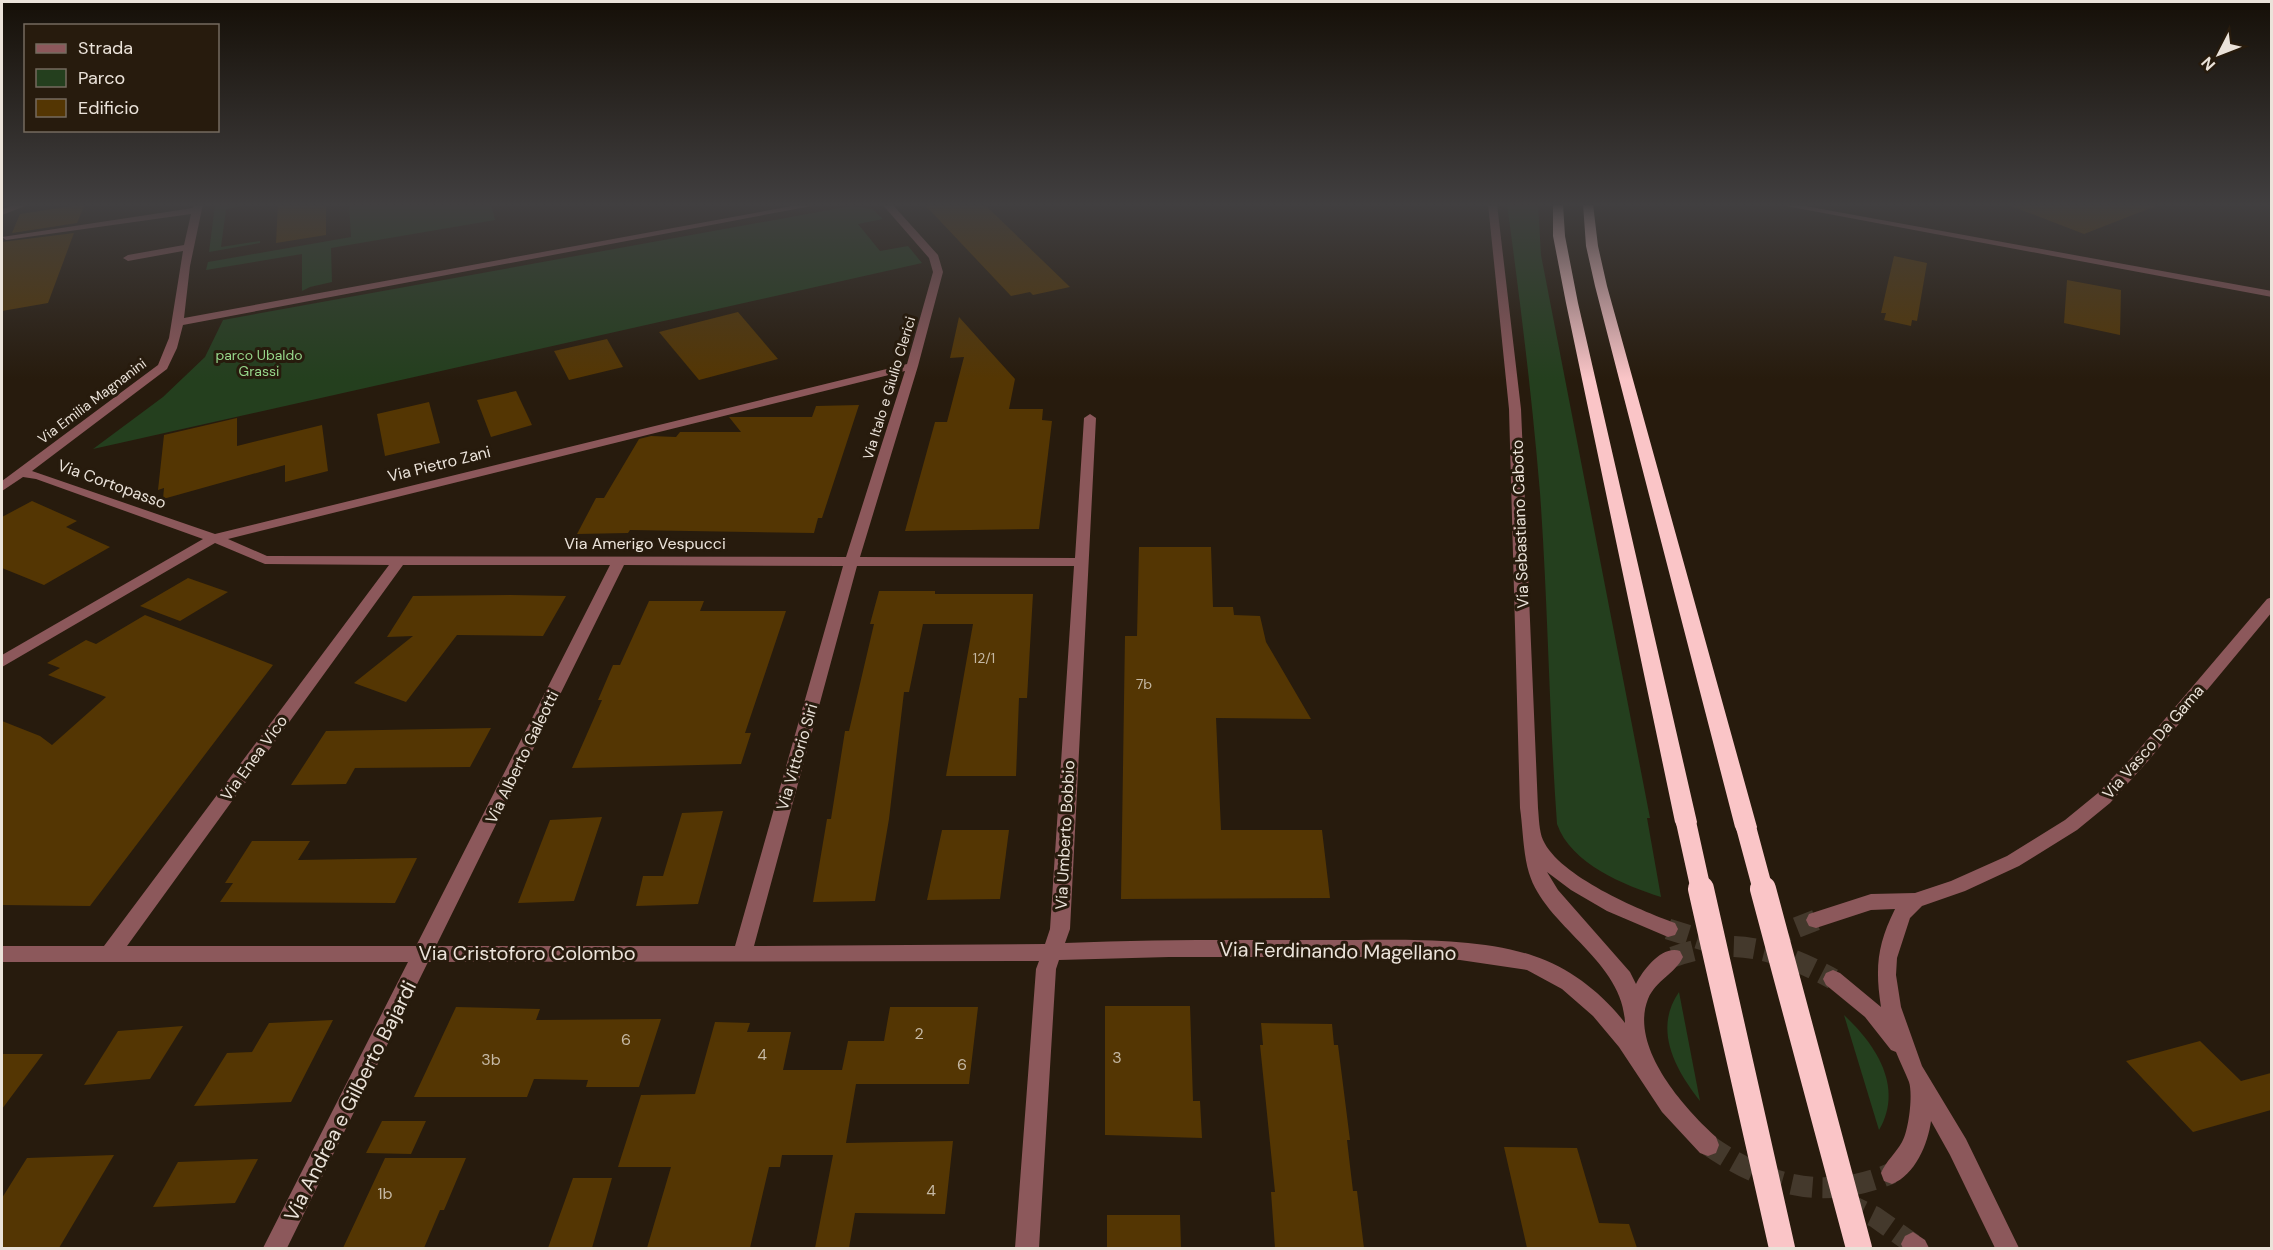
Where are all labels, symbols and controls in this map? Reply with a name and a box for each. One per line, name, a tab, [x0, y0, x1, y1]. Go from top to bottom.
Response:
legend	[24, 24, 219, 132]
north arrow	[2189, 24, 2249, 84]
text: Strada	[78, 36, 133, 60]
text: N	[2197, 52, 2220, 75]
text: Parco	[78, 66, 125, 90]
text: Edificio	[78, 96, 139, 120]
street label: Via Italo e Giulio Clerici	[859, 314, 919, 462]
park label: parco Ubaldo Grassi	[215, 346, 303, 380]
street label: Via Emilia Magnanini	[34, 354, 150, 448]
street label: Via Sebastiano Caboto	[1507, 439, 1533, 609]
street label: Via Pietro Zani	[385, 441, 493, 487]
street label: Via Cortopasso	[55, 455, 169, 513]
street label: Via Amerigo Vespucci	[564, 533, 726, 554]
house number: 12/1	[973, 649, 995, 667]
house number: 7b	[1136, 675, 1152, 693]
street label: Via Vasco Da Gama	[2098, 681, 2208, 803]
street label: Via Alberto Galeotti	[481, 687, 563, 827]
street label: Via Vittorio Siri	[772, 701, 822, 813]
street label: Via Enea Vico	[216, 711, 292, 805]
street label: Via Umberto Bobbio	[1051, 760, 1079, 910]
street label: Via Ferdinando Magellano	[1219, 936, 1457, 966]
street label: Via Cristoforo Colombo	[418, 940, 636, 966]
street label: Via Andrea e Gilberto Bajardi	[278, 976, 422, 1226]
house number: 2	[914, 1023, 924, 1044]
house number: 6	[621, 1029, 631, 1050]
house number: 4	[757, 1044, 767, 1065]
house number: 3	[1112, 1047, 1122, 1068]
house number: 3b	[481, 1049, 501, 1070]
house number: 6	[957, 1054, 967, 1075]
house number: 4	[926, 1180, 936, 1201]
house number: 1b	[377, 1183, 393, 1204]

